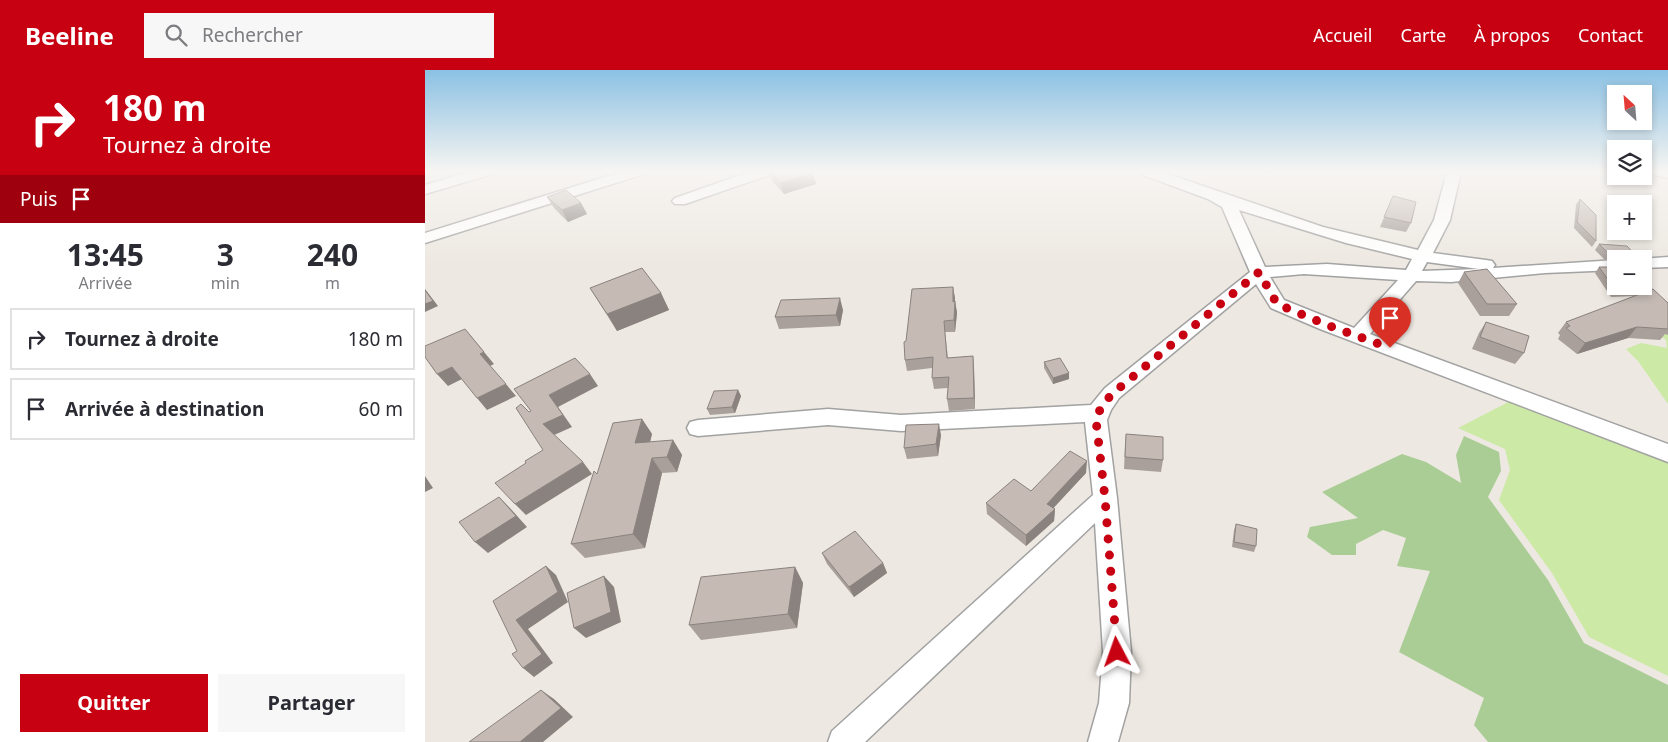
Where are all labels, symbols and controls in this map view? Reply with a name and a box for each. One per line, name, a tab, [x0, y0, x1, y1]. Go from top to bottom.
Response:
search box	[144, 13, 494, 58]
text: Beeline	[25, 19, 114, 52]
icon: search	[162, 21, 190, 49]
text: Rechercher	[202, 22, 303, 48]
text: Accueil	[1313, 23, 1373, 47]
text: Carte	[1401, 23, 1446, 47]
text: À propos	[1474, 23, 1550, 47]
text: Contact	[1578, 23, 1643, 47]
text: 180 m	[103, 84, 206, 131]
north arrow	[1607, 85, 1653, 130]
map controls	[1607, 85, 1652, 295]
icon: right	[20, 90, 85, 155]
text: Tournez à droite	[103, 129, 271, 159]
button: layers	[1607, 140, 1652, 185]
icon: arrive	[67, 185, 95, 213]
text: Puis	[20, 186, 57, 212]
button: +	[1607, 195, 1652, 240]
text: 13:45	[67, 234, 144, 275]
text: 3	[217, 234, 234, 275]
text: 240	[307, 234, 358, 275]
button: −	[1607, 250, 1652, 295]
text: Arrivée	[79, 272, 132, 294]
text: min	[211, 272, 240, 294]
text: m	[325, 272, 340, 294]
pin	[1369, 297, 1411, 348]
icon: arrive	[1376, 304, 1404, 332]
icon: right	[22, 325, 50, 353]
text: Tournez à droite	[65, 326, 219, 352]
text: 180 m	[348, 326, 403, 352]
icon: arrive	[22, 395, 50, 423]
text: Arrivée à destination	[65, 396, 264, 422]
text: 60 m	[359, 396, 403, 422]
position arrow	[1090, 625, 1142, 677]
button: Quitter	[20, 674, 208, 732]
button: Partager	[218, 674, 405, 732]

